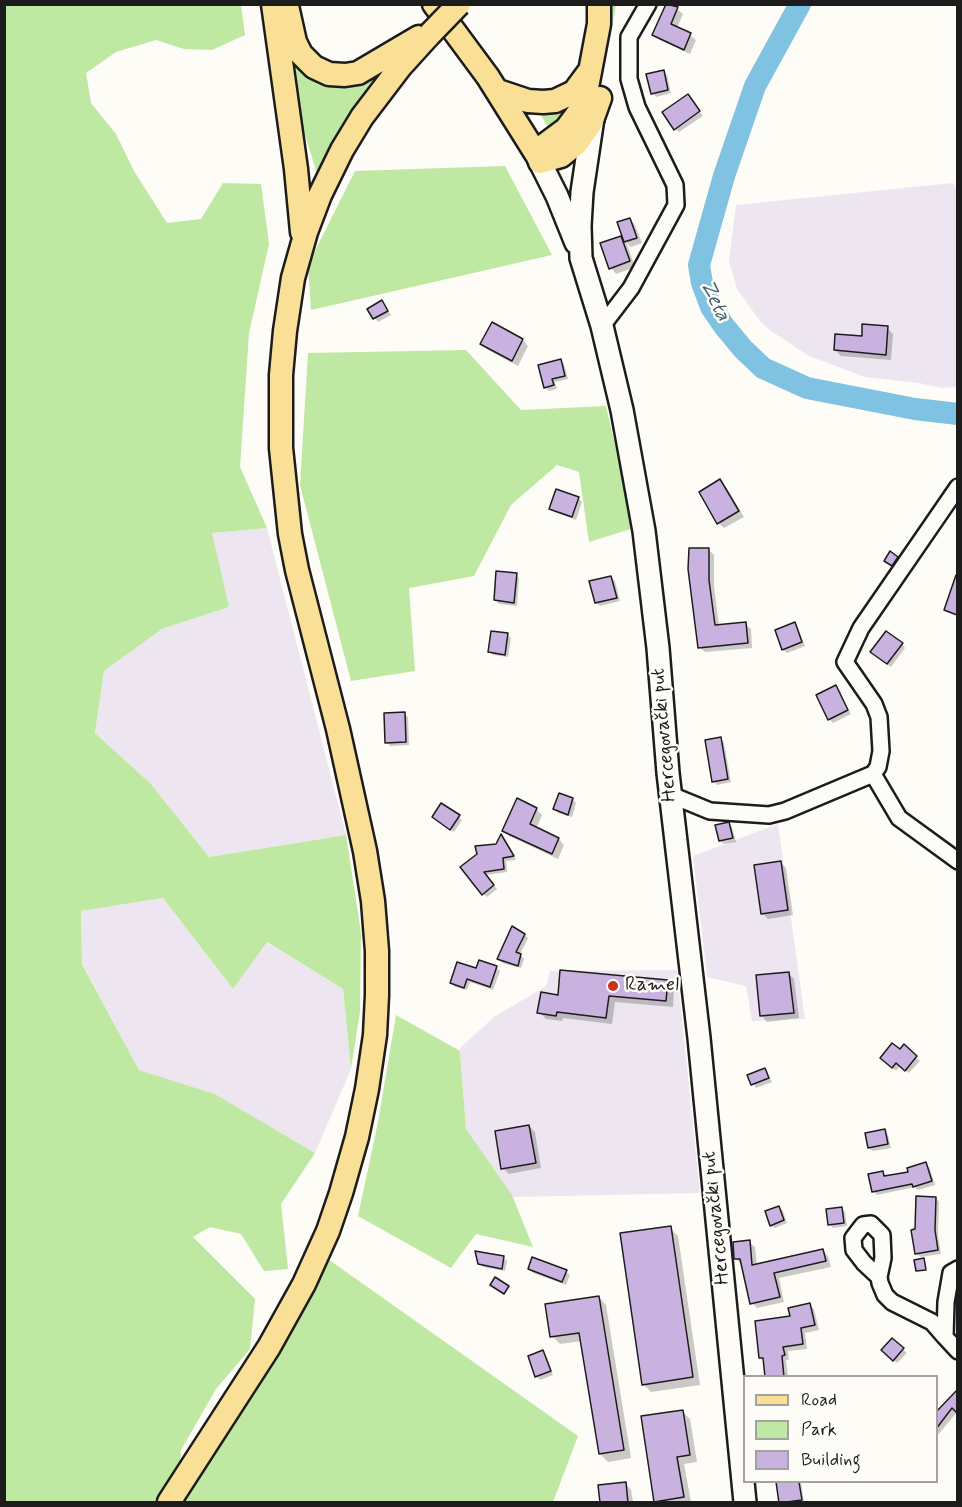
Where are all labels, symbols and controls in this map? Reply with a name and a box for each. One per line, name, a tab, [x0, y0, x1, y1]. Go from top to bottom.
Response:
water label: Zeta	[693, 276, 735, 326]
street label: Hercegovački put	[647, 667, 683, 803]
place label: Ramel	[625, 974, 679, 998]
marker: Ramel	[606, 979, 620, 993]
street label: Hercegovački put	[698, 1150, 736, 1286]
legend	[743, 1375, 938, 1483]
text: Road	[801, 1388, 837, 1412]
text: Park	[801, 1418, 837, 1442]
text: Building	[801, 1448, 861, 1472]

